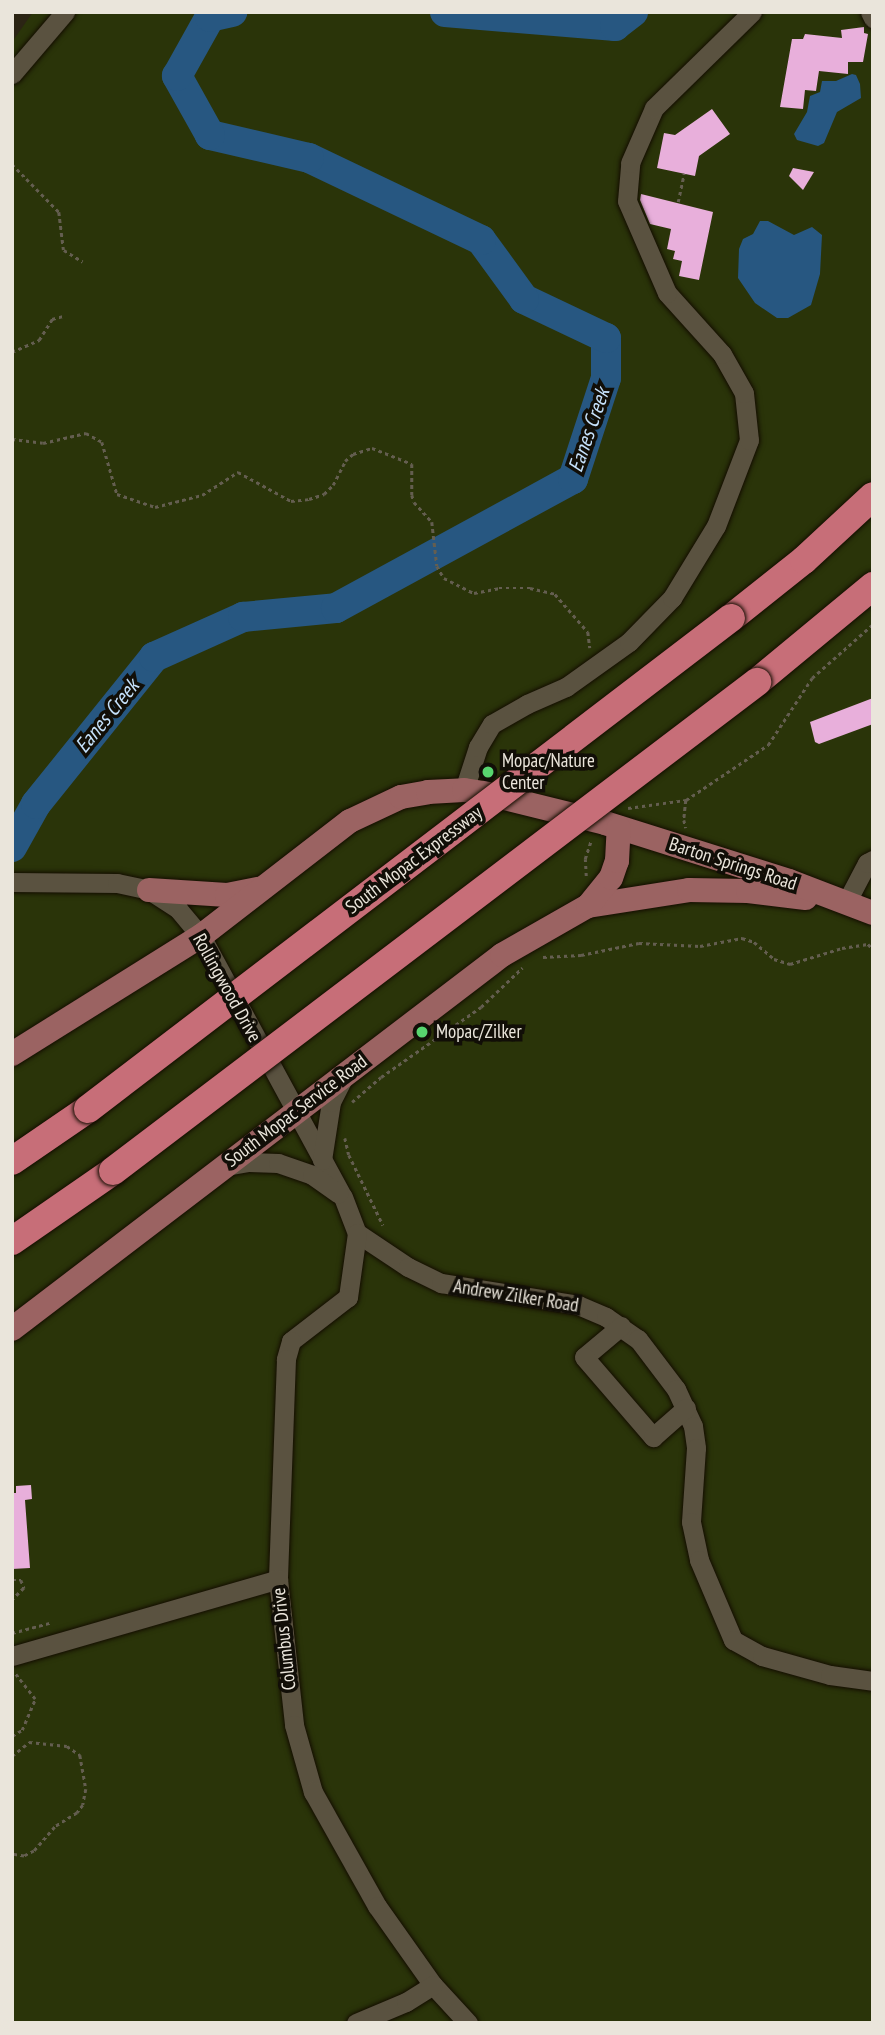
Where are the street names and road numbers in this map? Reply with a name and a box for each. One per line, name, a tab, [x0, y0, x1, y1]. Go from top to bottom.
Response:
street label: South Mopac Expressway	[341, 801, 487, 919]
street label: Barton Springs Road	[666, 833, 800, 895]
street label: Rollingwood Drive	[188, 930, 266, 1046]
street label: South Mopac Service Road	[220, 1050, 372, 1172]
street label: Andrew Zilker Road	[451, 1275, 581, 1317]
street label: Columbus Drive	[267, 1587, 301, 1691]

